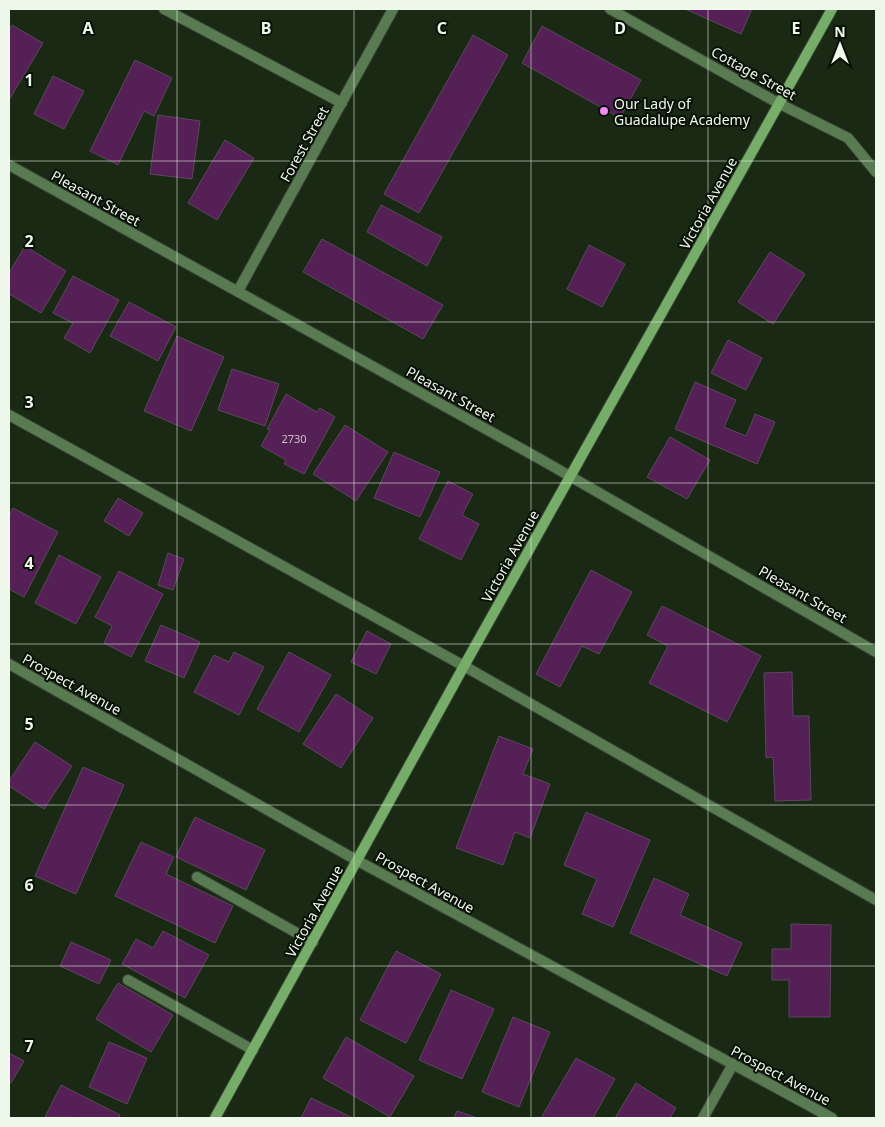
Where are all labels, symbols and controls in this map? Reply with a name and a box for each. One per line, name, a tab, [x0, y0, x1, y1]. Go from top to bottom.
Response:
text: A	[82, 17, 94, 39]
text: B	[261, 17, 271, 39]
text: C	[437, 17, 447, 39]
text: D	[614, 17, 626, 39]
text: E	[792, 17, 801, 39]
north arrow	[815, 20, 865, 70]
text: N	[834, 22, 846, 41]
street label: Cottage Street	[708, 42, 800, 104]
text: 1	[24, 69, 34, 91]
place label: Our Lady of Guadalupe Academy	[614, 94, 751, 129]
street label: Forest Street	[275, 103, 333, 185]
marker: Our Lady of Guadalupe Academy	[598, 105, 610, 117]
street label: Victoria Avenue	[675, 154, 741, 252]
street label: Pleasant Street	[48, 166, 144, 230]
text: 2	[24, 230, 34, 252]
street label: Pleasant Street	[403, 362, 499, 426]
text: 3	[24, 391, 34, 413]
house number: 2730	[281, 431, 307, 446]
street label: Victoria Avenue	[477, 507, 543, 605]
text: 4	[24, 552, 34, 574]
street label: Pleasant Street	[755, 561, 851, 627]
street label: Prospect Avenue	[19, 649, 125, 719]
text: 5	[24, 713, 34, 735]
street label: Prospect Avenue	[372, 847, 478, 917]
street label: Victoria Avenue	[281, 862, 347, 960]
text: 6	[24, 874, 34, 896]
text: 7	[24, 1035, 34, 1057]
street label: Prospect Avenue	[728, 1041, 834, 1109]

